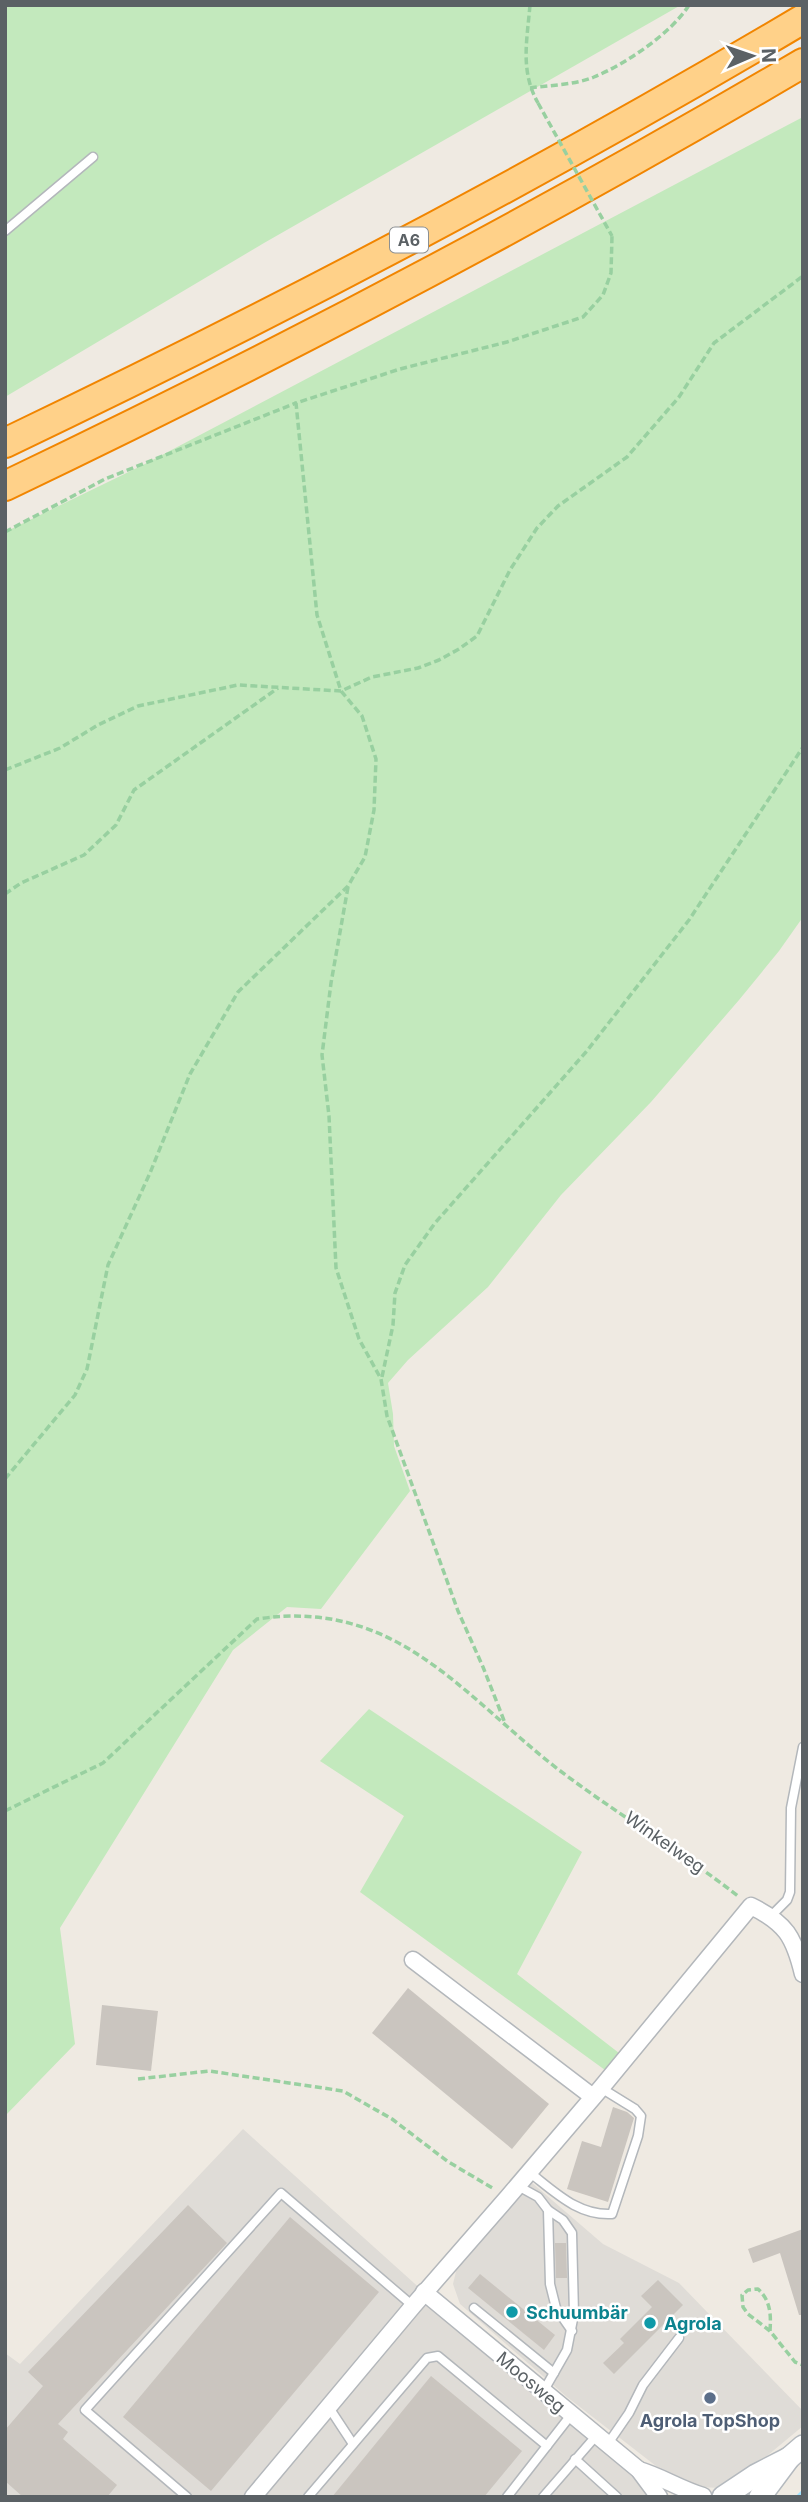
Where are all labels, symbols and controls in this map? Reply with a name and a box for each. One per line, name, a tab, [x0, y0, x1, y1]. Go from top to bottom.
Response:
north arrow	[717, 21, 787, 91]
text: N	[757, 48, 780, 63]
road number: A6	[390, 228, 428, 252]
street label: Winkelweg	[621, 1807, 709, 1877]
place label: Schuumbär	[526, 2302, 628, 2323]
marker: Schuumbär	[504, 2304, 520, 2320]
place label: Agrola	[664, 2313, 722, 2334]
marker: Agrola	[642, 2315, 658, 2331]
street label: Moosweg	[492, 2347, 570, 2417]
marker: Agrola TopShop	[702, 2390, 718, 2406]
place label: Agrola TopShop	[640, 2410, 780, 2431]

